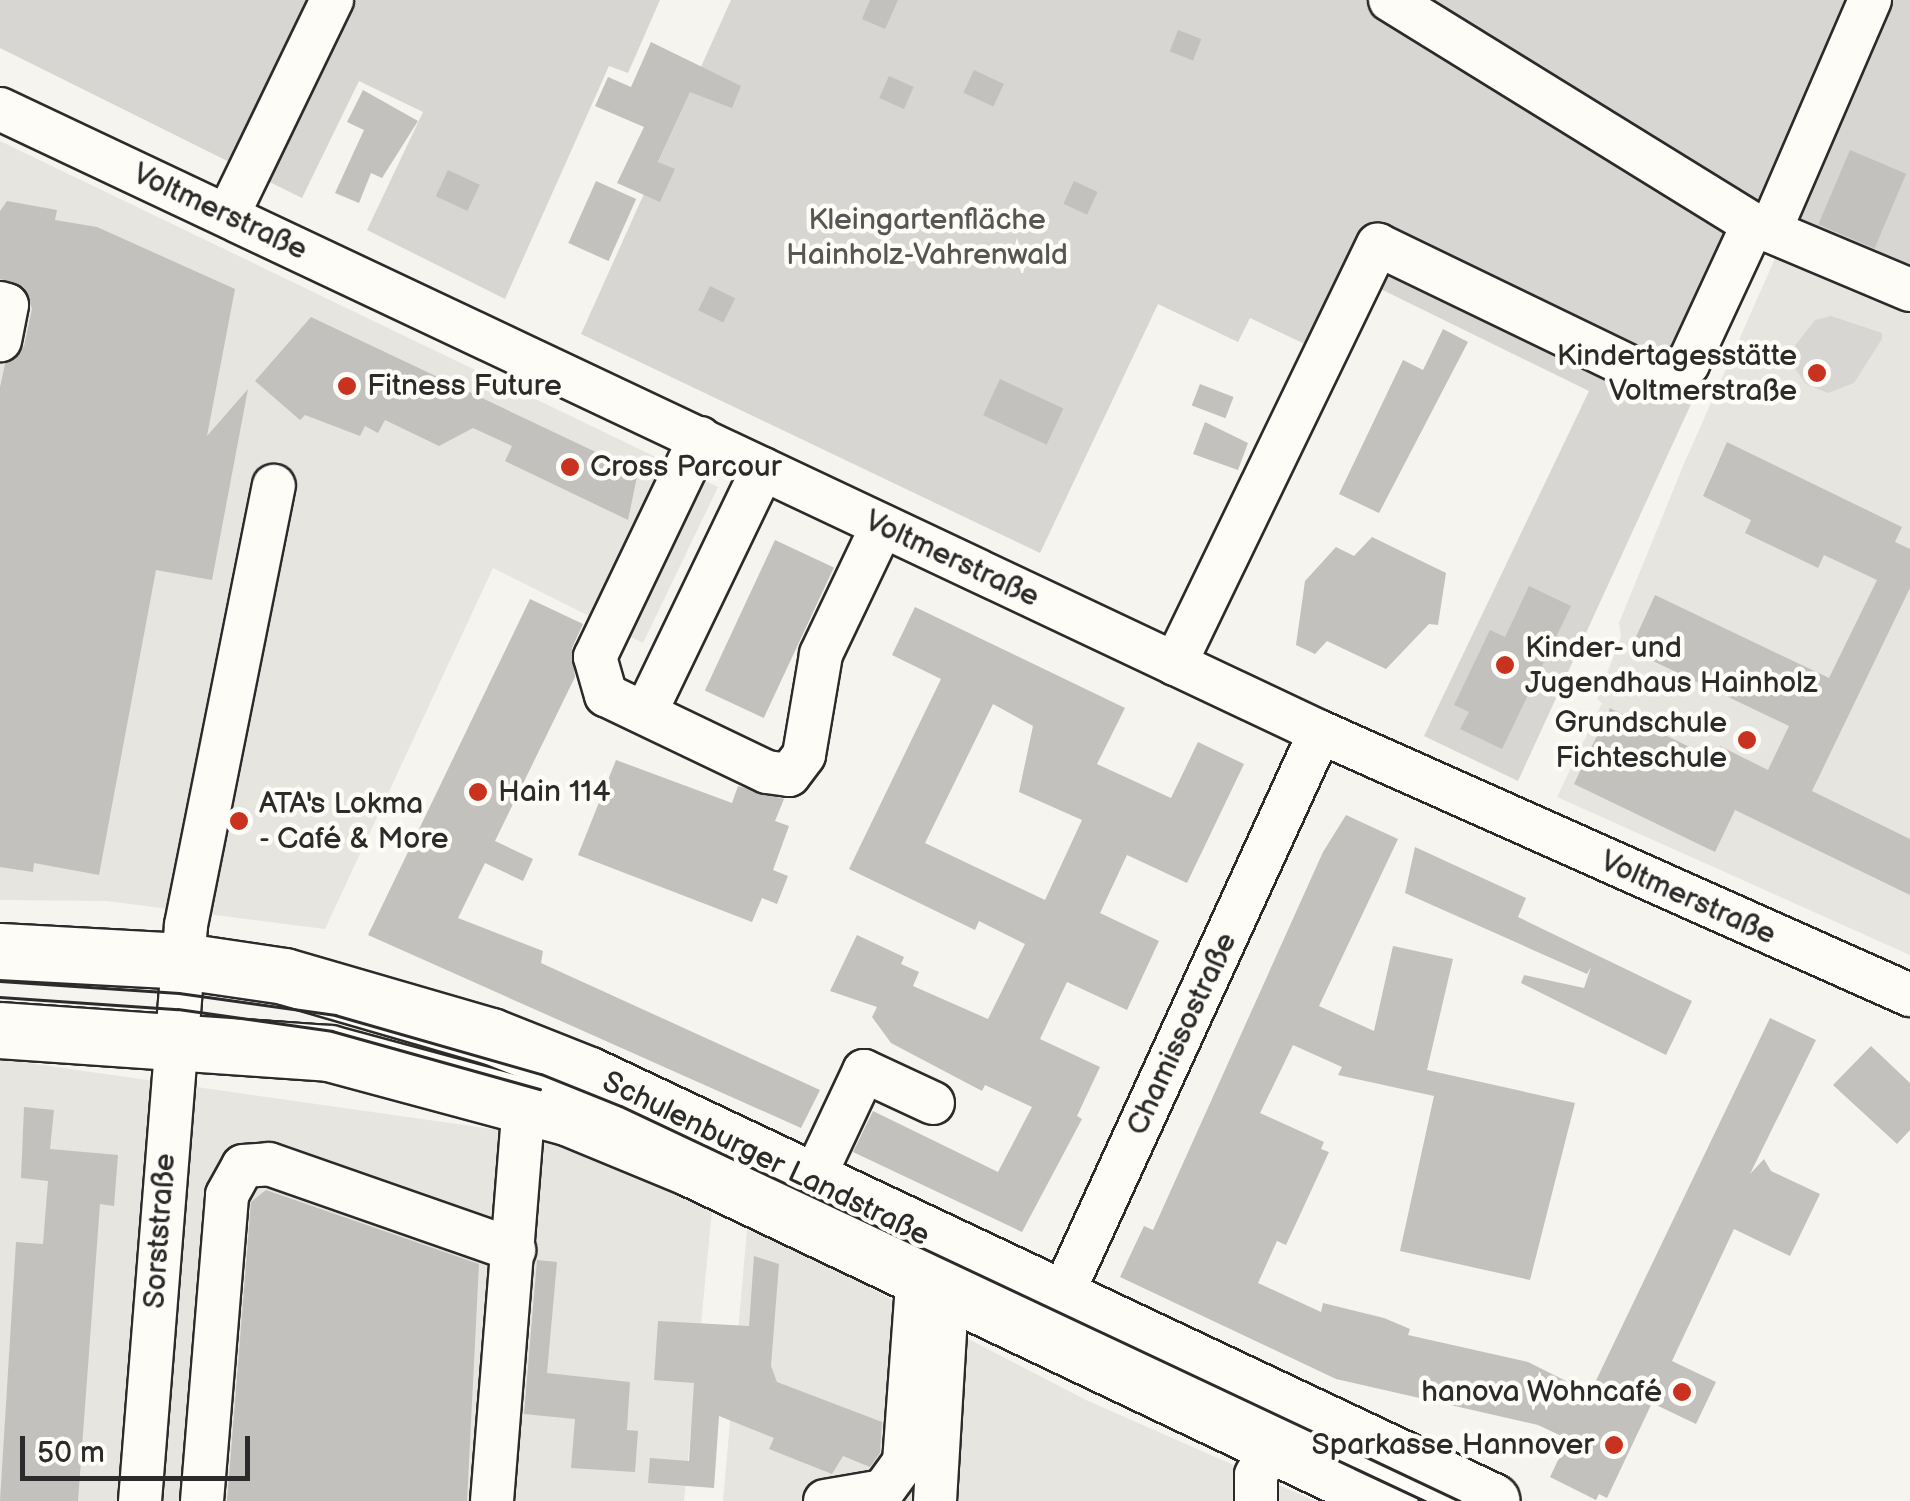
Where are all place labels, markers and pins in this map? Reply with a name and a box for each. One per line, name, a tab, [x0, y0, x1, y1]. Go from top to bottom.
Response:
place label: Kindertagesstätte Voltmerstraße	[1557, 338, 1797, 408]
marker: Kindertagesstätte Voltmerstraße	[1806, 362, 1828, 384]
place label: Fitness Future	[367, 368, 562, 404]
marker: Fitness Future	[336, 375, 358, 397]
place label: Cross Parcour	[590, 449, 782, 485]
marker: Cross Parcour	[559, 456, 581, 478]
place label: Kinder- und Jugendhaus Hainholz	[1525, 630, 1817, 700]
marker: Kinder- und Jugendhaus Hainholz	[1494, 654, 1516, 676]
place label: Grundschule Fichteschule	[1555, 705, 1727, 776]
marker: Grundschule Fichteschule	[1736, 729, 1758, 751]
place label: Hain 114	[498, 774, 610, 810]
marker: Hain 114	[467, 781, 489, 803]
place label: ATA's Lokma - Café & More	[259, 786, 450, 856]
marker: ATA's Lokma - Café & More	[228, 810, 250, 832]
place label: hanova Wohncafé	[1420, 1374, 1662, 1410]
marker: hanova Wohncafé	[1671, 1381, 1693, 1403]
place label: Sparkasse Hannover	[1312, 1427, 1594, 1463]
marker: Sparkasse Hannover	[1603, 1434, 1625, 1456]

